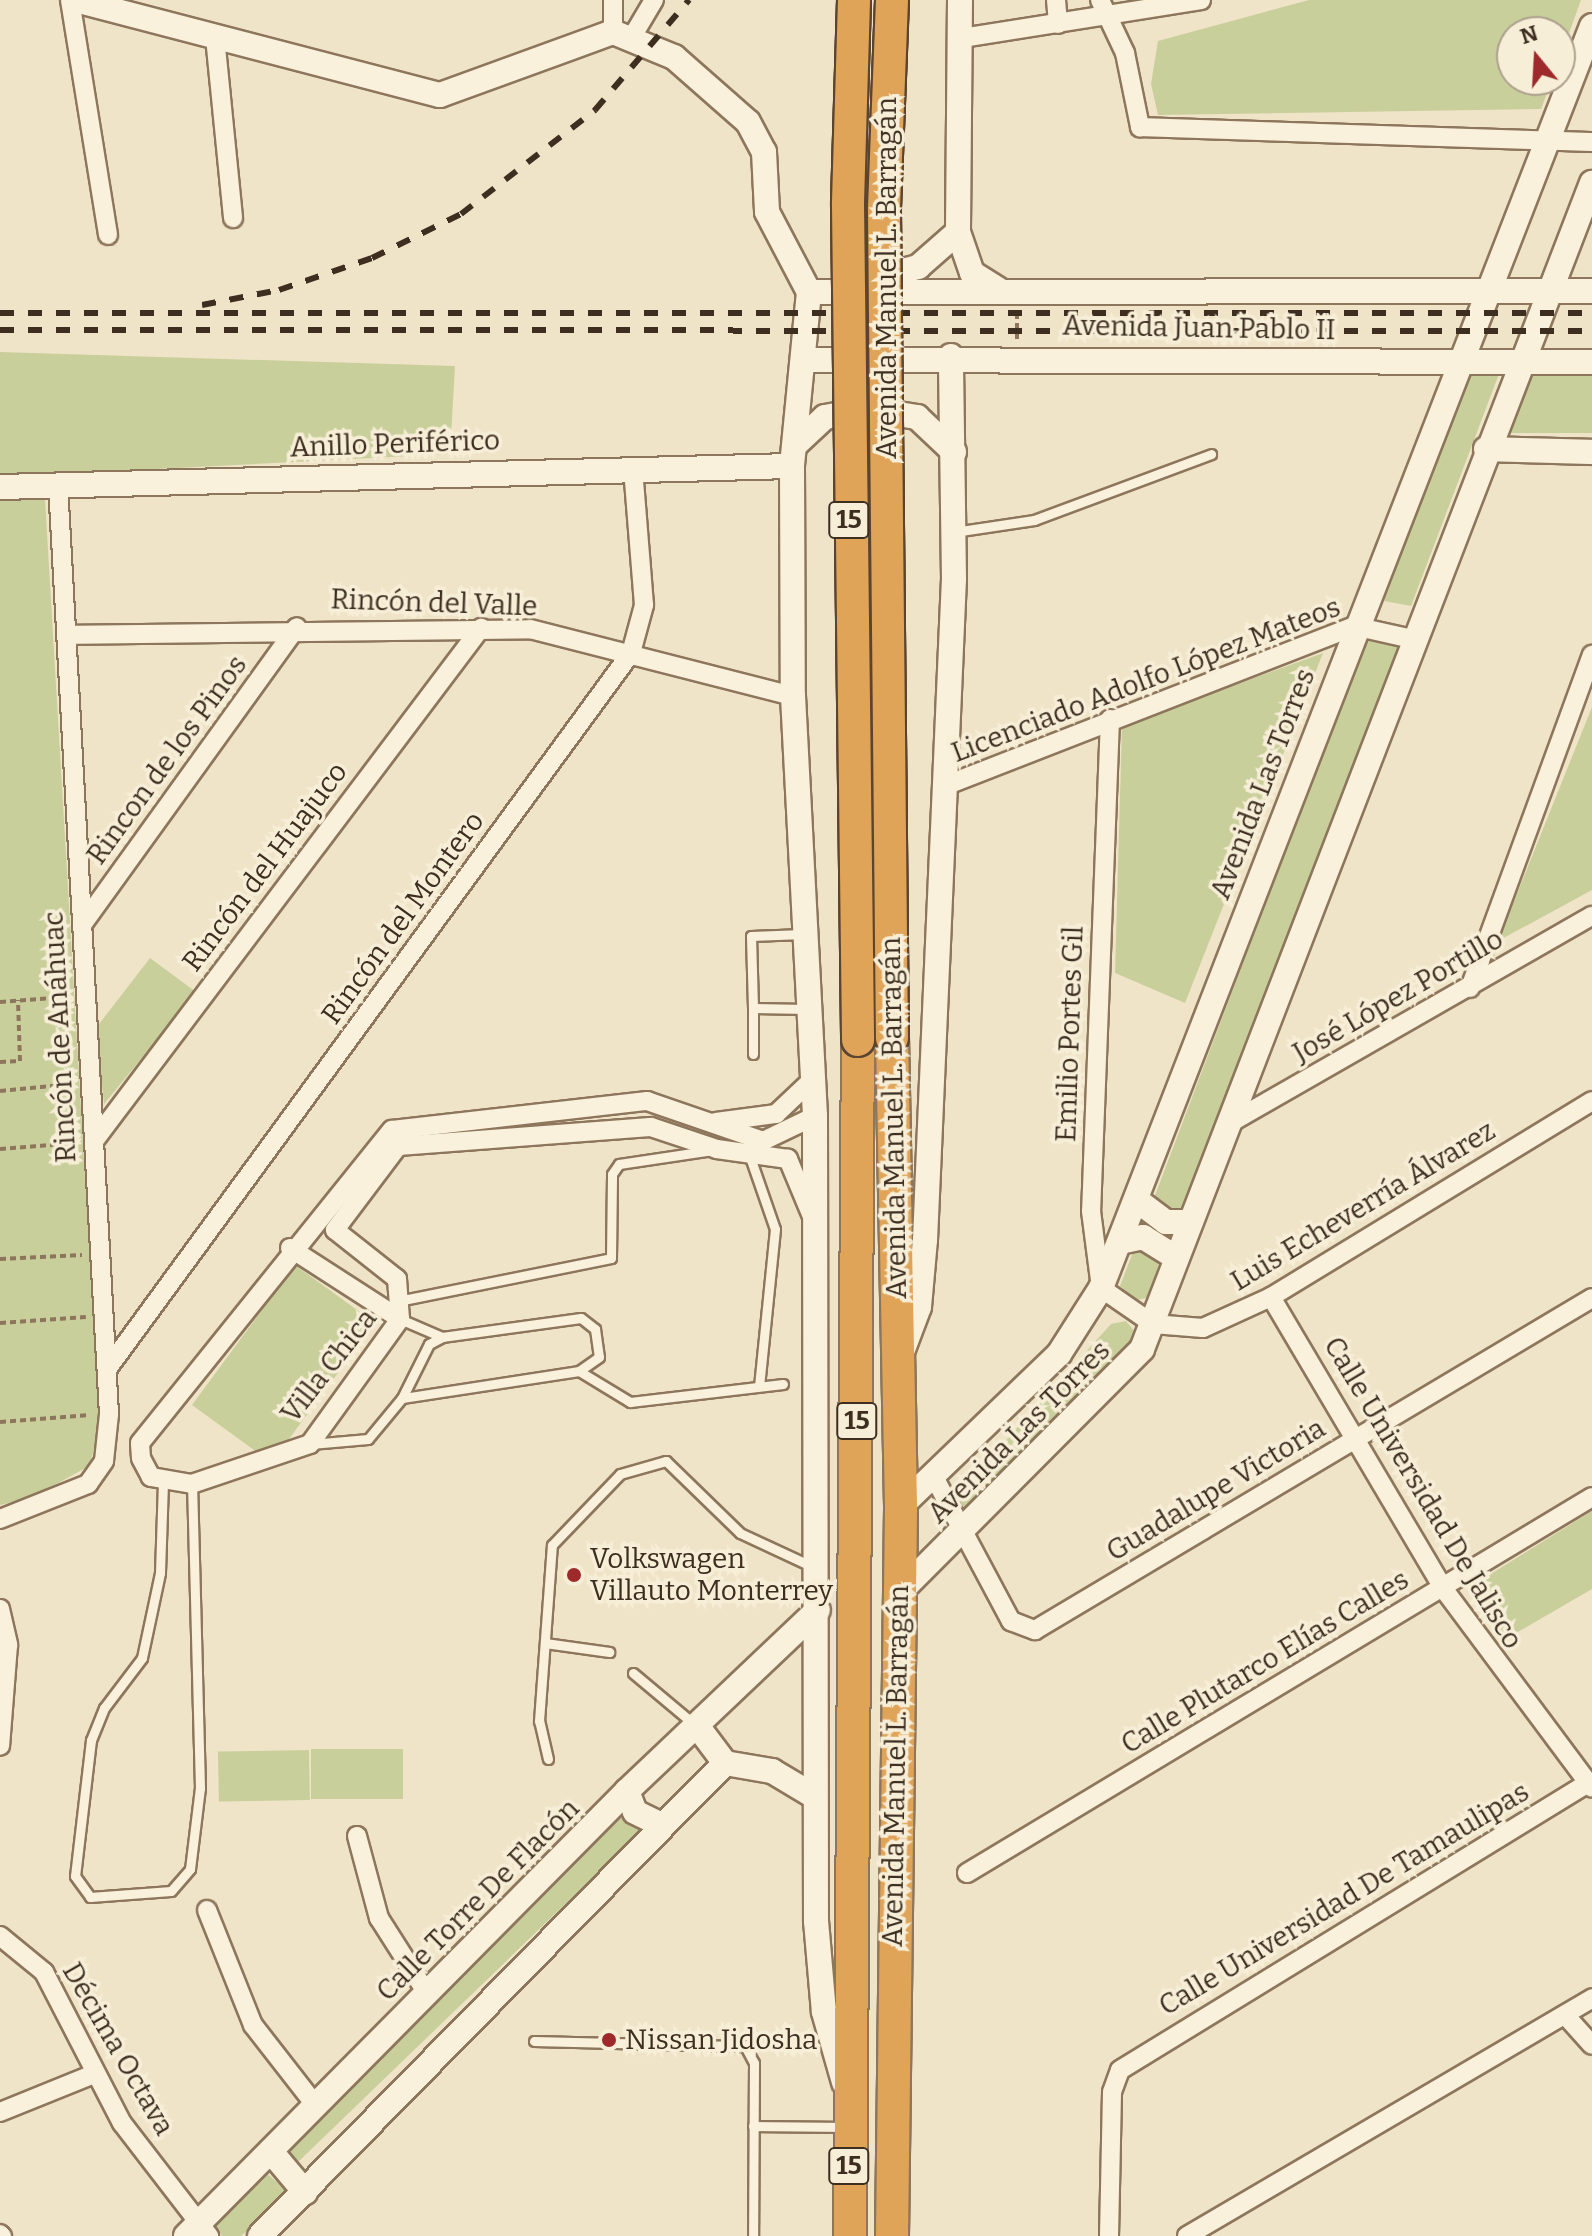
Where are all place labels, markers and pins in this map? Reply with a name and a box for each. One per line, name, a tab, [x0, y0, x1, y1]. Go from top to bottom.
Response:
place label: Volkswagen Villauto Monterrey	[590, 1542, 833, 1608]
marker: Volkswagen Villauto Monterrey	[565, 1566, 583, 1584]
place label: Nissan Jidosha	[625, 2023, 817, 2057]
marker: Nissan Jidosha	[600, 2031, 618, 2049]

